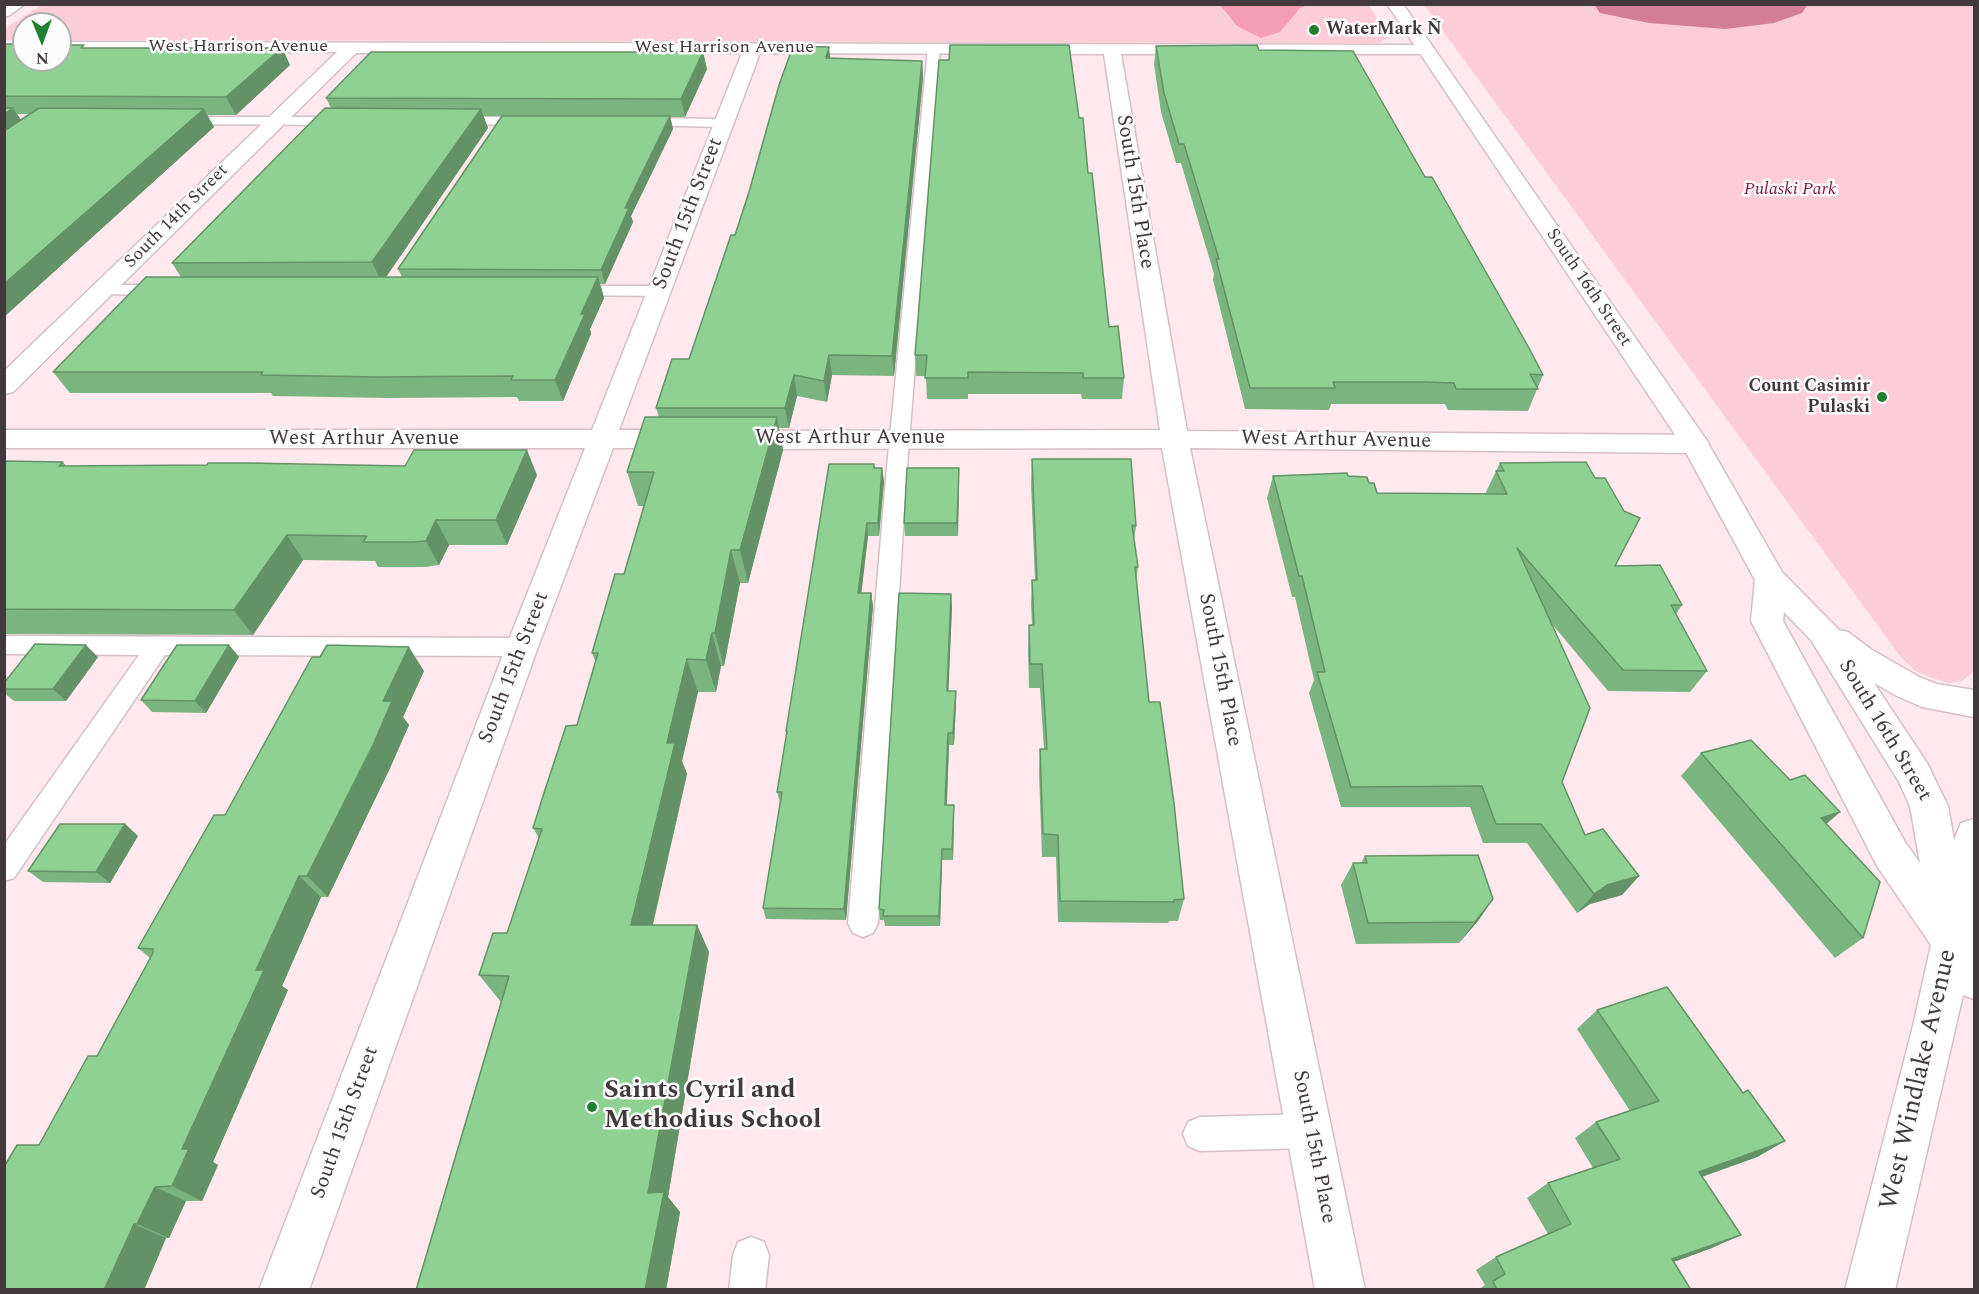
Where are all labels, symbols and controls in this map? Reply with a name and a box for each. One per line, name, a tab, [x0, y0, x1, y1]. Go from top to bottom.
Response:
north arrow	[12, 12, 72, 72]
place label: WaterMark Ñ	[1326, 19, 1442, 41]
marker: WaterMark Ñ	[1307, 23, 1321, 37]
street label: West Harrison Avenue	[148, 36, 328, 58]
street label: West Harrison Avenue	[634, 37, 814, 59]
text: N	[36, 46, 49, 70]
street label: South 15th Place	[1109, 113, 1159, 271]
street label: South 15th Street	[648, 135, 730, 293]
street label: South 14th Street	[121, 161, 233, 273]
park label: Pulaski Park	[1744, 179, 1836, 201]
street label: South 16th Street	[1541, 225, 1635, 351]
place label: Count Casimir Pulaski	[1748, 376, 1870, 418]
marker: Count Casimir Pulaski	[1875, 390, 1889, 404]
street label: West Arthur Avenue	[755, 426, 945, 452]
street label: West Arthur Avenue	[269, 427, 459, 453]
street label: West Arthur Avenue	[1241, 427, 1431, 455]
street label: South 15th Street	[474, 589, 556, 747]
street label: South 15th Place	[1192, 591, 1246, 749]
street label: South 16th Street	[1832, 656, 1936, 806]
street label: West Windlake Avenue	[1875, 947, 1965, 1213]
street label: South 15th Street	[307, 1043, 385, 1203]
street label: South 15th Place	[1286, 1068, 1340, 1226]
place label: Saints Cyril and Methodius School	[604, 1076, 821, 1138]
marker: Saints Cyril and Methodius School	[585, 1100, 599, 1114]

